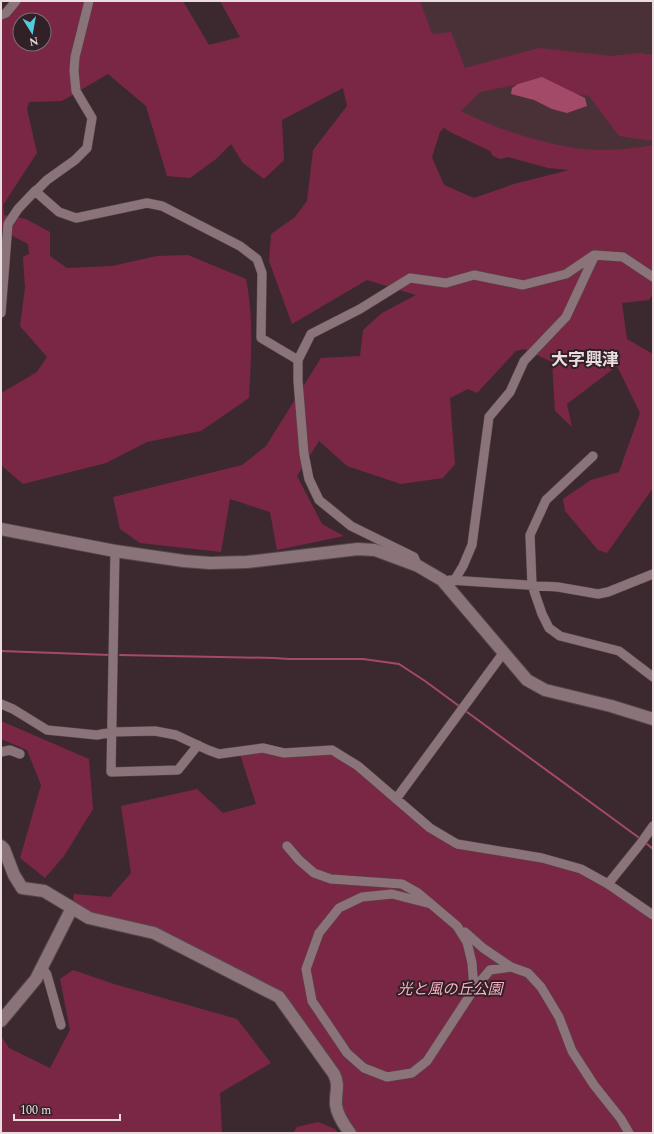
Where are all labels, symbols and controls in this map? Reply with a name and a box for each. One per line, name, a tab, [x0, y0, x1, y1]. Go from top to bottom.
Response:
north arrow	[12, 12, 52, 52]
text: N	[28, 32, 40, 51]
district label: 大字興津	[551, 347, 619, 373]
park label: 光と風の丘公園	[397, 978, 504, 1001]
scale bar	[14, 1096, 120, 1122]
text: 100 m	[20, 1101, 51, 1120]

